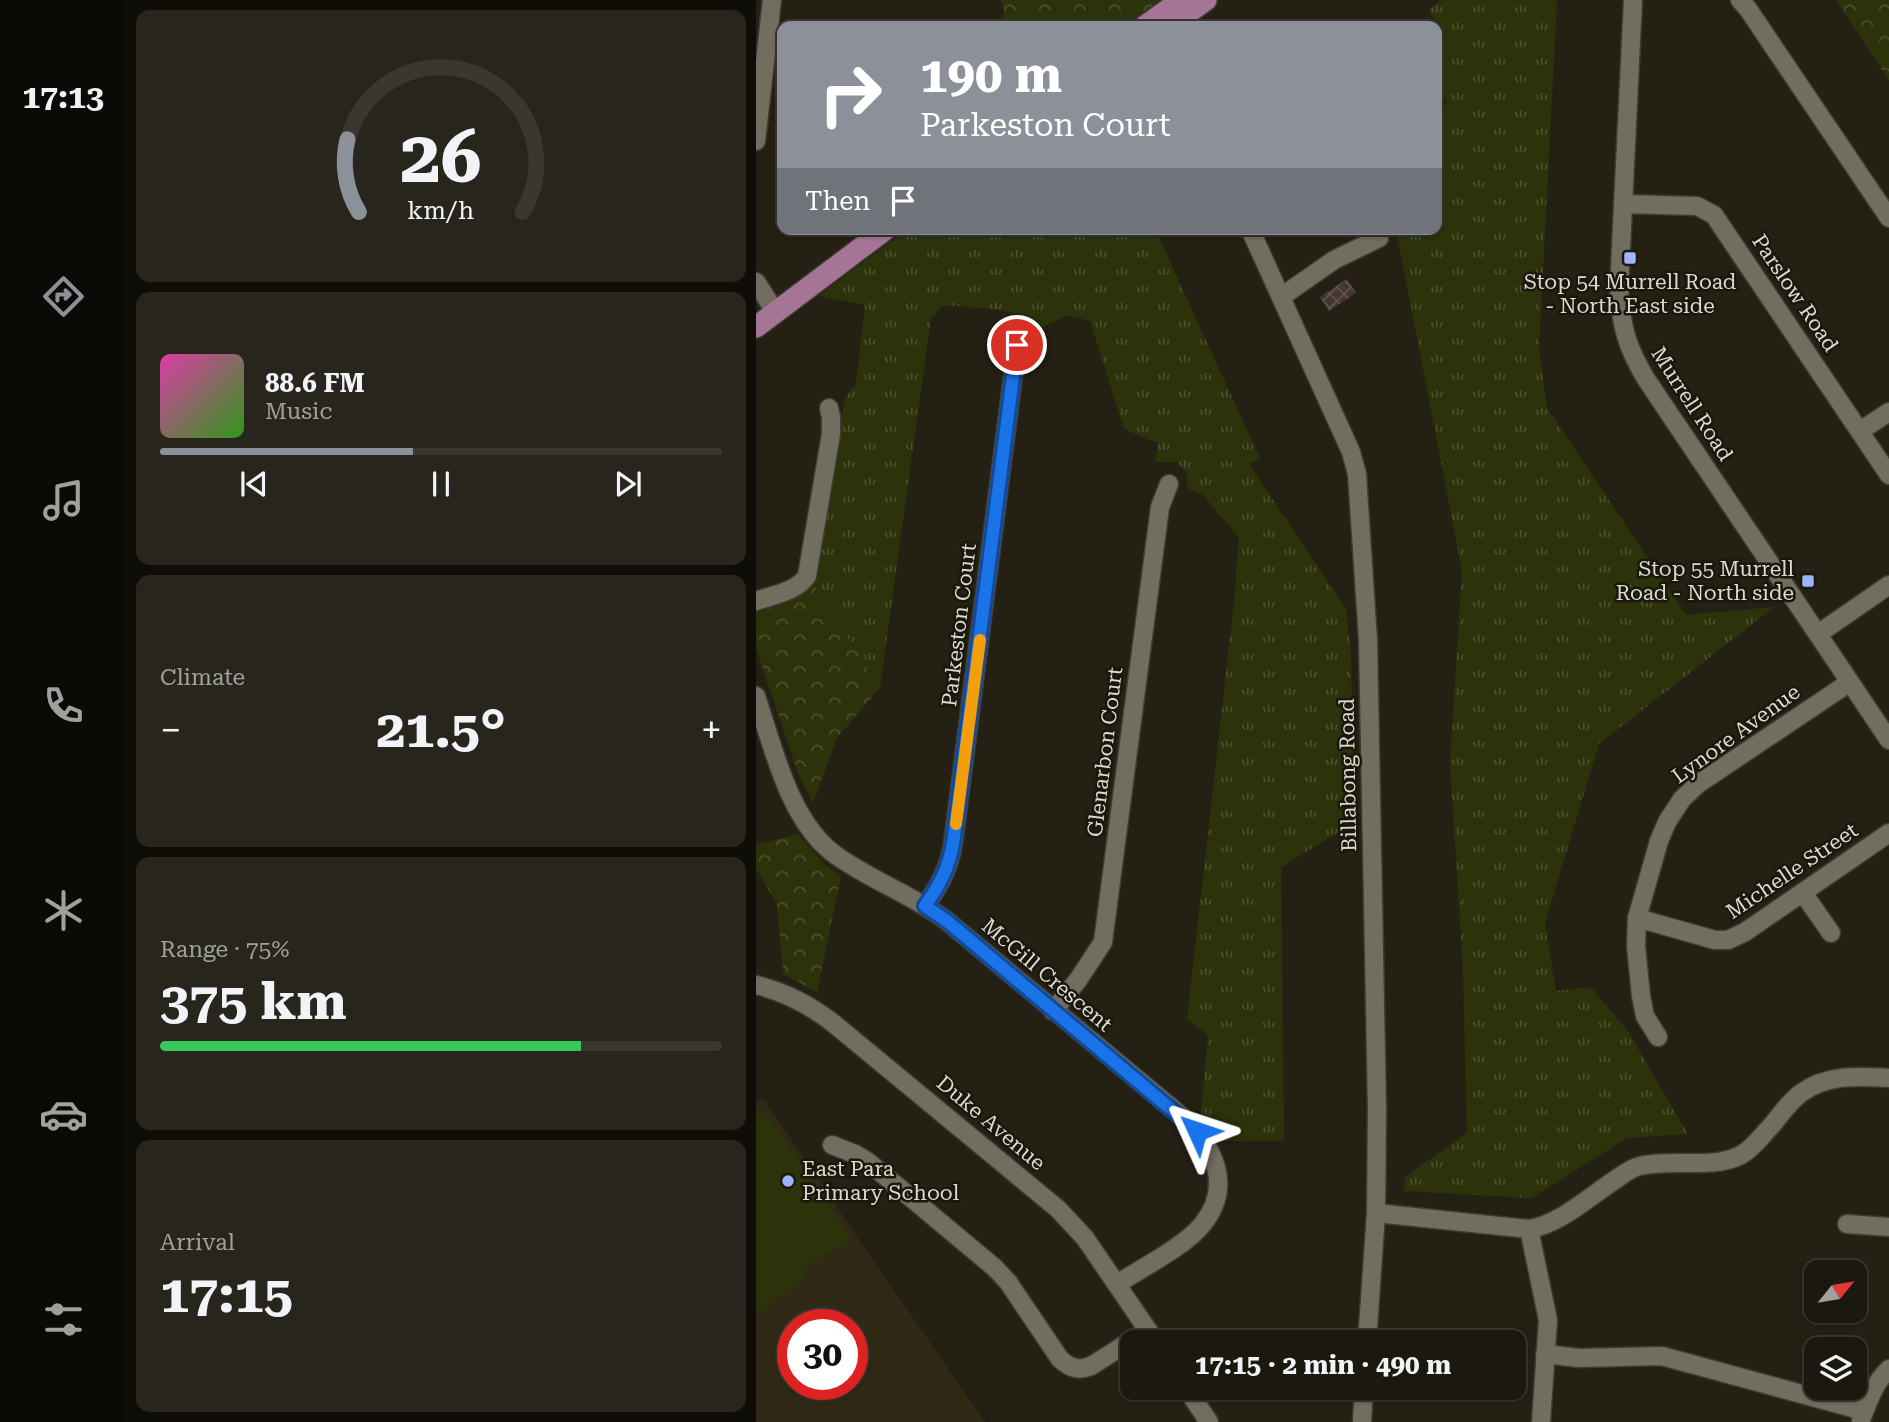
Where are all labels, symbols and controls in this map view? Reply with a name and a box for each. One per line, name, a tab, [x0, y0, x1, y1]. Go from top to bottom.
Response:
text: 190 m	[920, 47, 1062, 104]
icon: right	[805, 49, 896, 140]
text: 17:13	[22, 78, 104, 116]
text: Parkeston Court	[920, 106, 1171, 144]
text: 26	[400, 116, 482, 201]
icon: arrive	[884, 182, 922, 220]
text: Then	[805, 186, 870, 216]
text: km/h	[408, 196, 474, 225]
street label: Parslow Road	[1747, 230, 1843, 357]
marker: Stop 54 Murrell Road - North East side	[1622, 250, 1638, 266]
place label: Stop 54 Murrell Road - North East side	[1524, 270, 1737, 318]
icon: directions	[39, 272, 88, 321]
pin	[987, 315, 1047, 375]
icon: arrive	[998, 326, 1036, 364]
street label: Murrell Road	[1646, 342, 1738, 466]
text: 88.6 FM	[265, 368, 365, 398]
text: Music	[265, 398, 332, 425]
icon: previous	[235, 465, 273, 503]
icon: pause	[422, 465, 460, 503]
icon: next	[609, 465, 647, 503]
icon: music	[39, 476, 88, 525]
street label: Parkeston Court	[937, 542, 981, 708]
place label: Stop 55 Murrell Road - North side	[1616, 557, 1794, 605]
marker: Stop 55 Murrell Road - North side	[1800, 573, 1816, 589]
text: Climate	[160, 664, 245, 691]
street label: Glenarbon Court	[1083, 665, 1127, 838]
street label: Lynore Avenue	[1667, 680, 1805, 788]
icon: phone	[39, 681, 88, 730]
street label: Billabong Road	[1335, 697, 1361, 852]
text: 21.5°	[376, 699, 506, 760]
text: −	[160, 708, 181, 752]
text: +	[701, 708, 722, 752]
street label: Michelle Street	[1722, 818, 1862, 924]
icon: climate	[39, 886, 88, 935]
street label: McGill Crescent	[977, 913, 1117, 1037]
text: Range · 75%	[160, 936, 289, 963]
text: 375 km	[160, 971, 347, 1032]
street label: Duke Avenue	[932, 1071, 1050, 1175]
icon: car	[39, 1090, 88, 1139]
position arrow	[1160, 1094, 1234, 1168]
place label: East Para Primary School	[802, 1157, 960, 1205]
marker: East Para Primary School	[780, 1173, 796, 1189]
text: Arrival	[160, 1229, 235, 1256]
north arrow	[1804, 1260, 1867, 1323]
map controls	[1804, 1260, 1867, 1400]
text: 17:15	[160, 1264, 293, 1325]
icon: filters	[39, 1295, 88, 1344]
speed limit sign: 30	[777, 1309, 868, 1400]
button: layers	[1804, 1337, 1867, 1400]
text: 17:15 · 2 min · 490 m	[1195, 1350, 1451, 1380]

